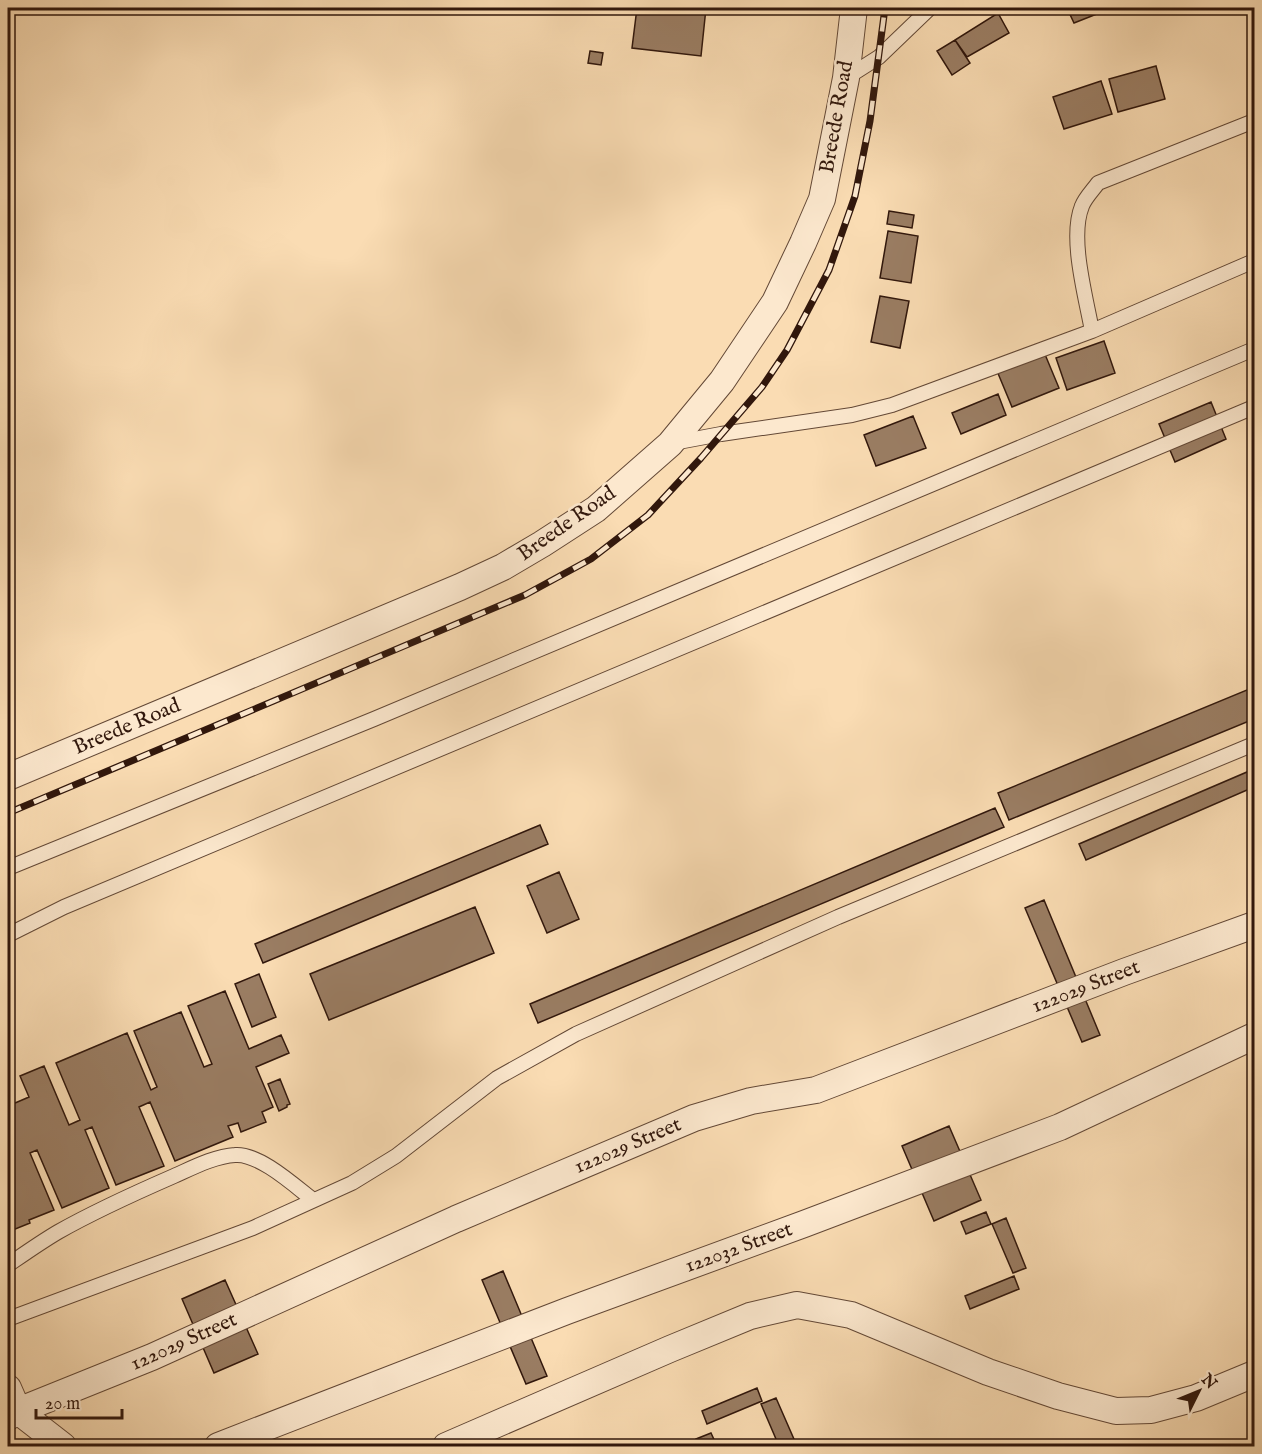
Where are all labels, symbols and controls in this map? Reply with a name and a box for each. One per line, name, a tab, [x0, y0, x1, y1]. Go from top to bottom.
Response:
street label: Breede Road	[814, 58, 860, 175]
street label: Breede Road	[513, 480, 622, 568]
street label: Breede Road	[69, 692, 185, 762]
street label: 122029 Street	[1028, 954, 1144, 1020]
street label: 122029 Street	[570, 1111, 686, 1181]
street label: 122032 Street	[682, 1216, 796, 1280]
street label: 122029 Street	[127, 1307, 241, 1377]
north arrow	[1169, 1361, 1229, 1421]
text: N	[1196, 1370, 1221, 1394]
scale bar	[36, 1382, 122, 1420]
text: 20 m	[45, 1393, 80, 1416]

